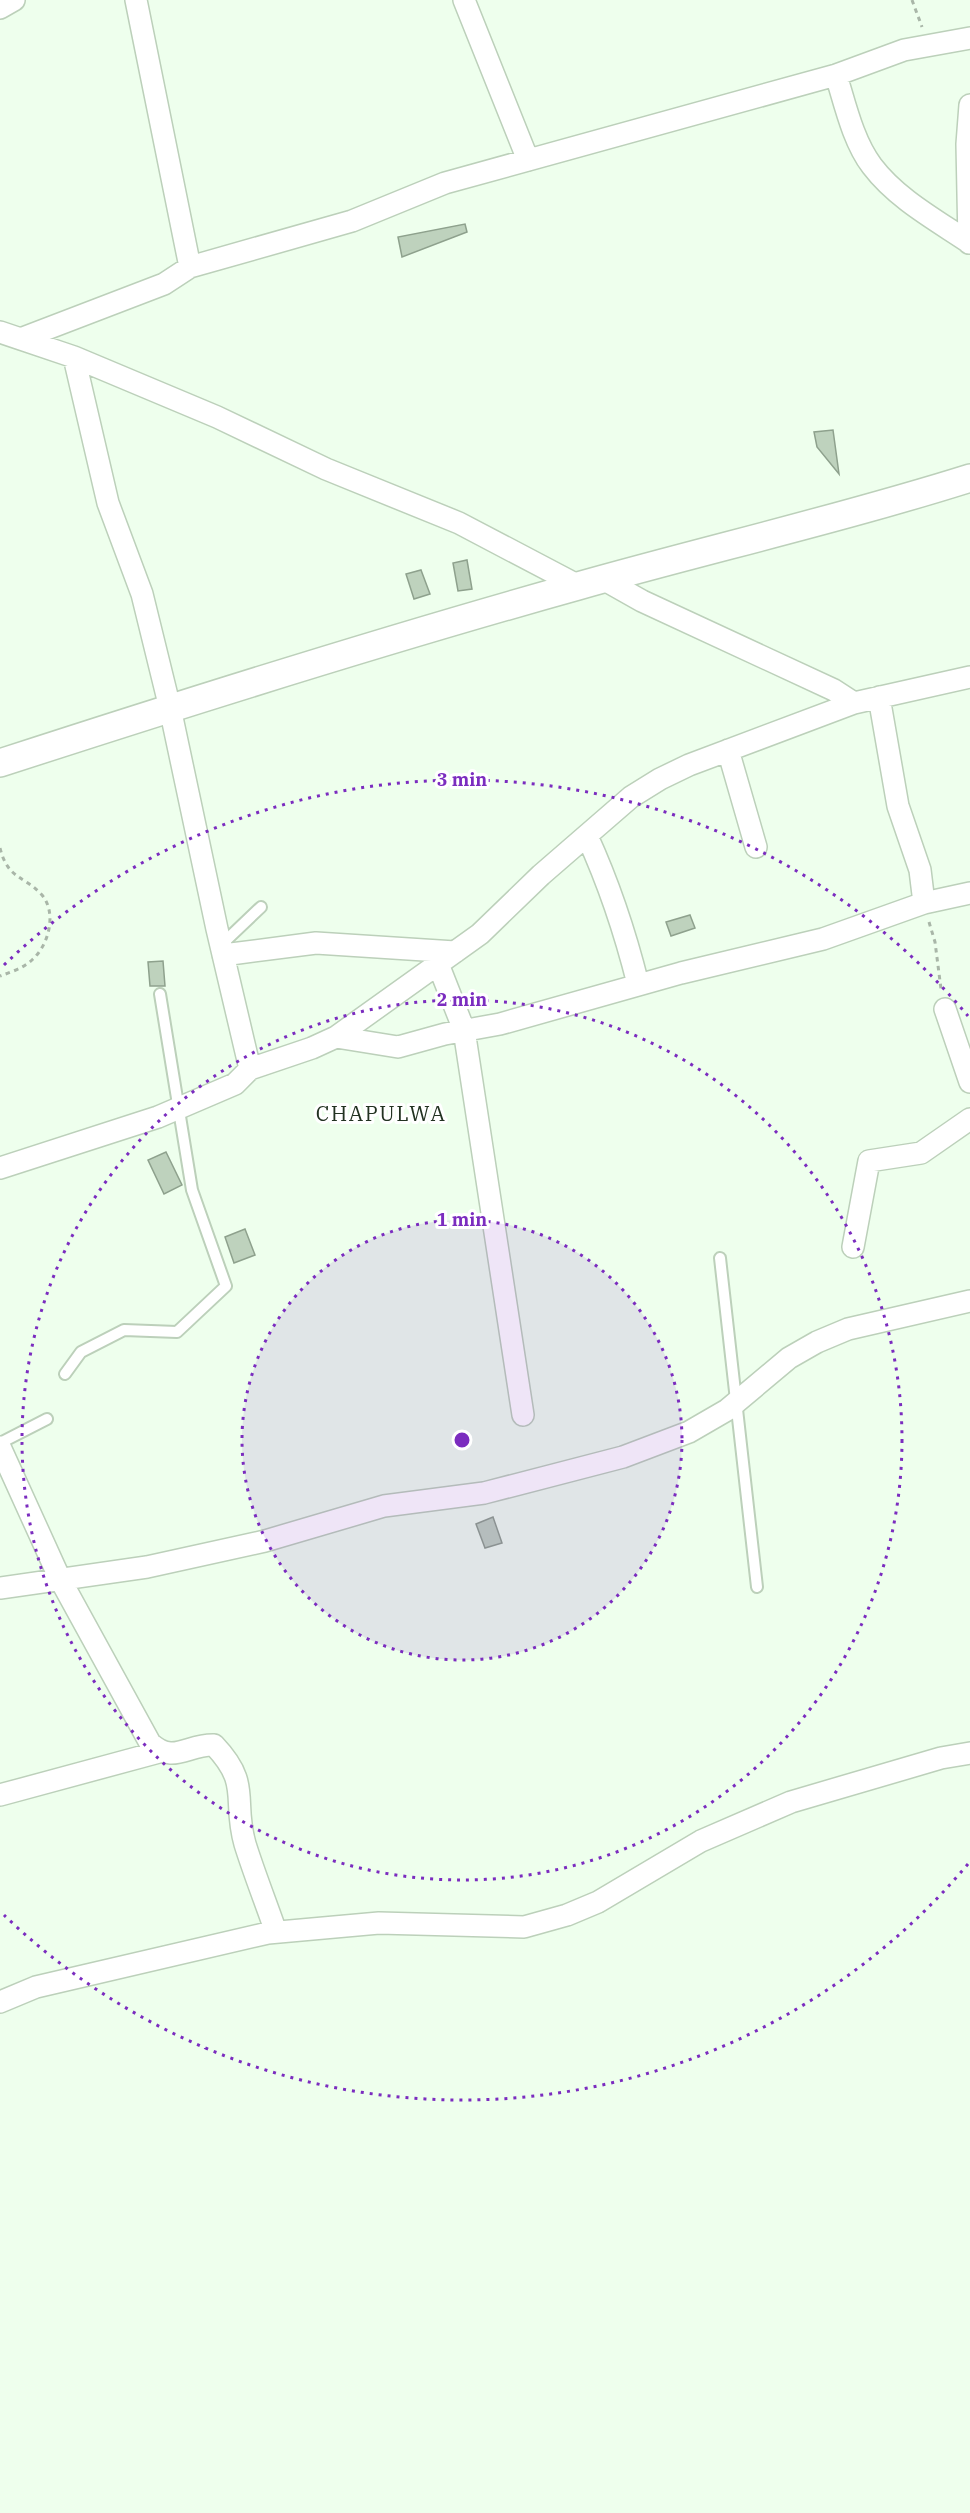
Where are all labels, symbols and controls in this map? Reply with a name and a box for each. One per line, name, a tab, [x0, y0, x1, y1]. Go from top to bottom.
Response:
text: 3 min	[437, 768, 487, 791]
text: 2 min	[437, 988, 487, 1011]
district label: CHAPULWA	[316, 1099, 446, 1127]
text: 1 min	[437, 1208, 487, 1231]
centre of rings	[452, 1430, 472, 1450]

